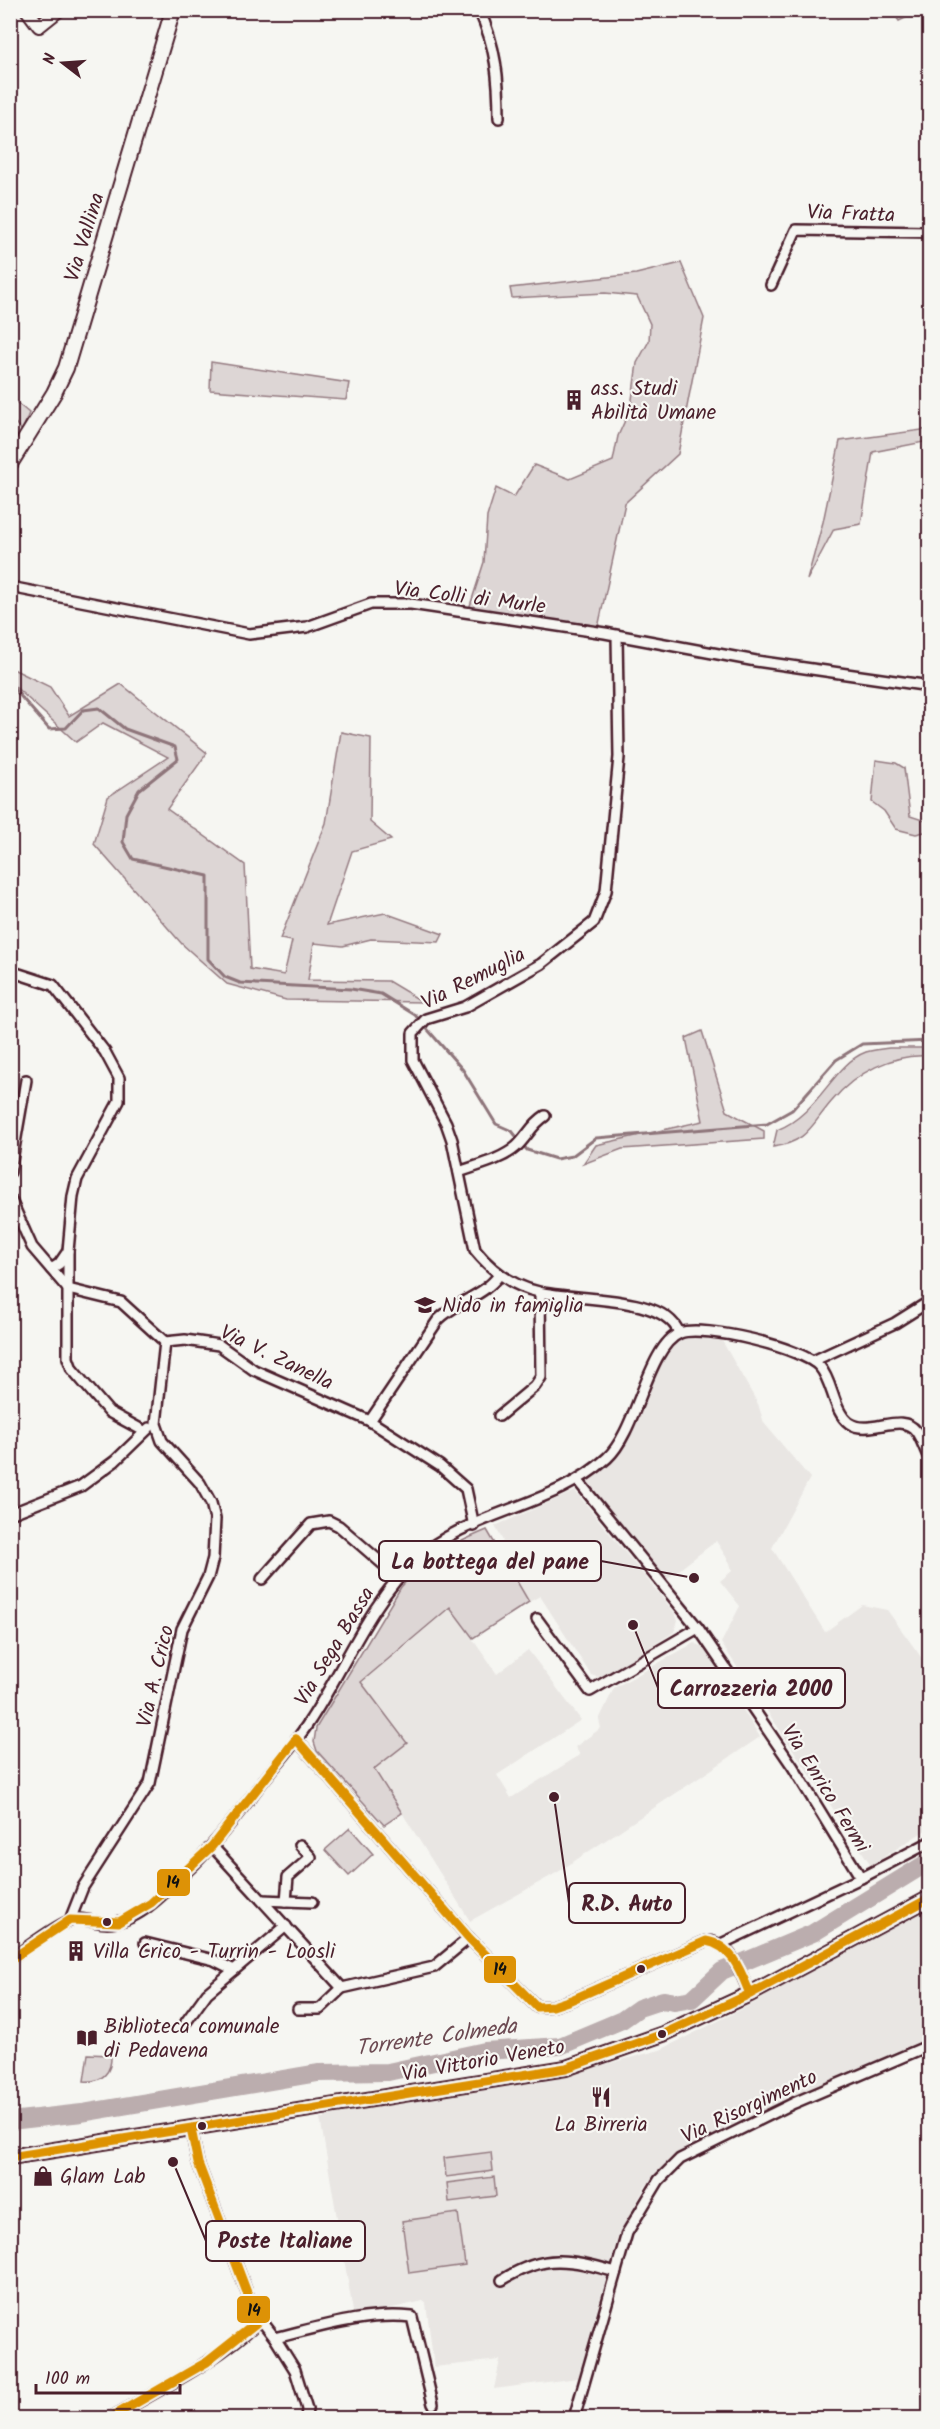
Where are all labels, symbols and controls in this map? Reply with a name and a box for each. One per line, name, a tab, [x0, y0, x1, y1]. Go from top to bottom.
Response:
north arrow	[33, 33, 93, 93]
text: N	[37, 51, 64, 68]
street label: Via Vallina	[56, 189, 115, 286]
street label: Via Fratta	[806, 196, 896, 233]
place label: ass. Studi Abilità Umane	[591, 373, 717, 430]
building icon: ass. Studi Abilità Umane	[562, 388, 586, 412]
street label: Via Colli di Murle	[392, 573, 548, 624]
street label: Via Remuglia	[416, 939, 531, 1020]
place label: Nido in famiglia	[442, 1290, 584, 1323]
school or university icon: Nido in famiglia	[413, 1293, 437, 1317]
street label: Via V. Zanella	[214, 1317, 339, 1400]
callout: La bottega del pane	[379, 1541, 601, 1581]
text: La bottega del pane	[391, 1546, 589, 1581]
street label: Via Sega Bassa	[287, 1581, 384, 1713]
street label: Via A. Crico	[129, 1622, 184, 1731]
callout: Carrozzeria 2000	[658, 1668, 845, 1708]
text: Carrozzeria 2000	[670, 1673, 833, 1708]
street label: Via Enrico Fermi	[772, 1718, 878, 1860]
line badge: 14	[156, 1868, 191, 1897]
text: 14	[166, 1871, 180, 1896]
callout: R.D. Auto	[569, 1883, 685, 1923]
text: R.D. Auto	[581, 1888, 673, 1923]
unlabelled marker	[101, 1916, 113, 1928]
place label: Villa Crico - Turrin - Loosli	[93, 1936, 336, 1969]
building icon: Villa Crico - Turrin - Loosli	[64, 1939, 88, 1963]
line badge: 14	[483, 1955, 517, 1984]
text: 14	[493, 1958, 507, 1983]
unlabelled marker	[635, 1963, 647, 1975]
water label: Torrente Colmeda	[353, 2010, 521, 2067]
place label: Biblioteca comunale di Pedavena	[104, 2011, 280, 2068]
library icon: Biblioteca comunale di Pedavena	[75, 2026, 99, 2050]
unlabelled marker	[656, 2028, 668, 2040]
street label: Via Vittorio Veneto	[399, 2031, 567, 2092]
street label: Via Risorgimento	[676, 2061, 823, 2153]
restaurant icon: La Birreria	[589, 2085, 613, 2109]
place label: La Birreria	[554, 2109, 648, 2142]
unlabelled marker	[196, 2120, 208, 2132]
place label: Glam Lab	[60, 2161, 145, 2194]
shop icon: Glam Lab	[31, 2164, 55, 2188]
callout: Poste Italiane	[206, 2221, 365, 2261]
text: Poste Italiane	[217, 2225, 353, 2260]
line badge: 14	[236, 2295, 271, 2324]
text: 14	[247, 2299, 261, 2324]
scale bar	[36, 2357, 180, 2395]
text: 100 m	[45, 2365, 90, 2394]

